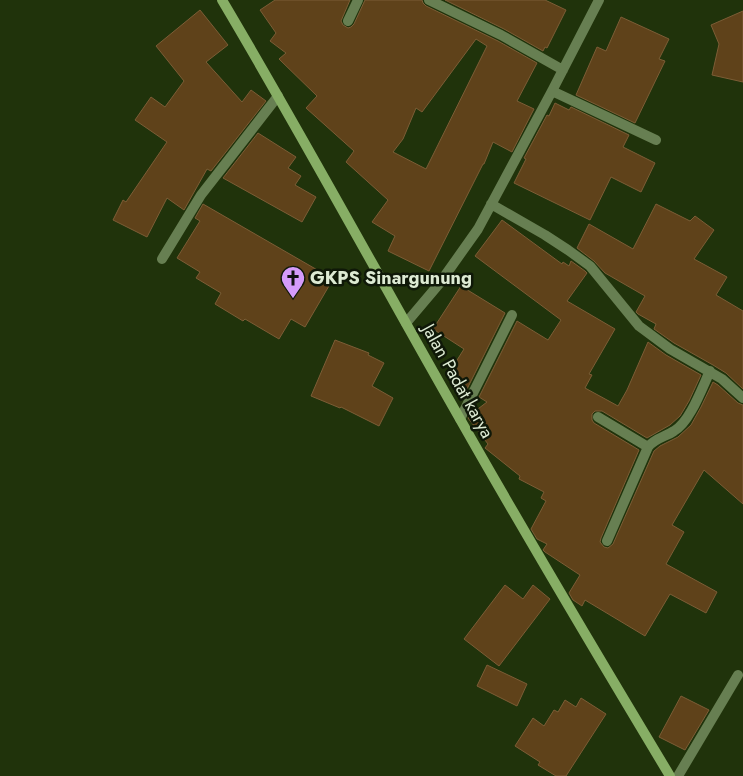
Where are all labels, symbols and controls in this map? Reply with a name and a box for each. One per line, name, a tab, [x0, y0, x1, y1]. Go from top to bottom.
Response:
church icon: GKPS Sinargunung	[280, 265, 306, 299]
place label: GKPS Sinargunung	[310, 265, 472, 291]
street label: Jalan Padat karya	[415, 317, 500, 443]

